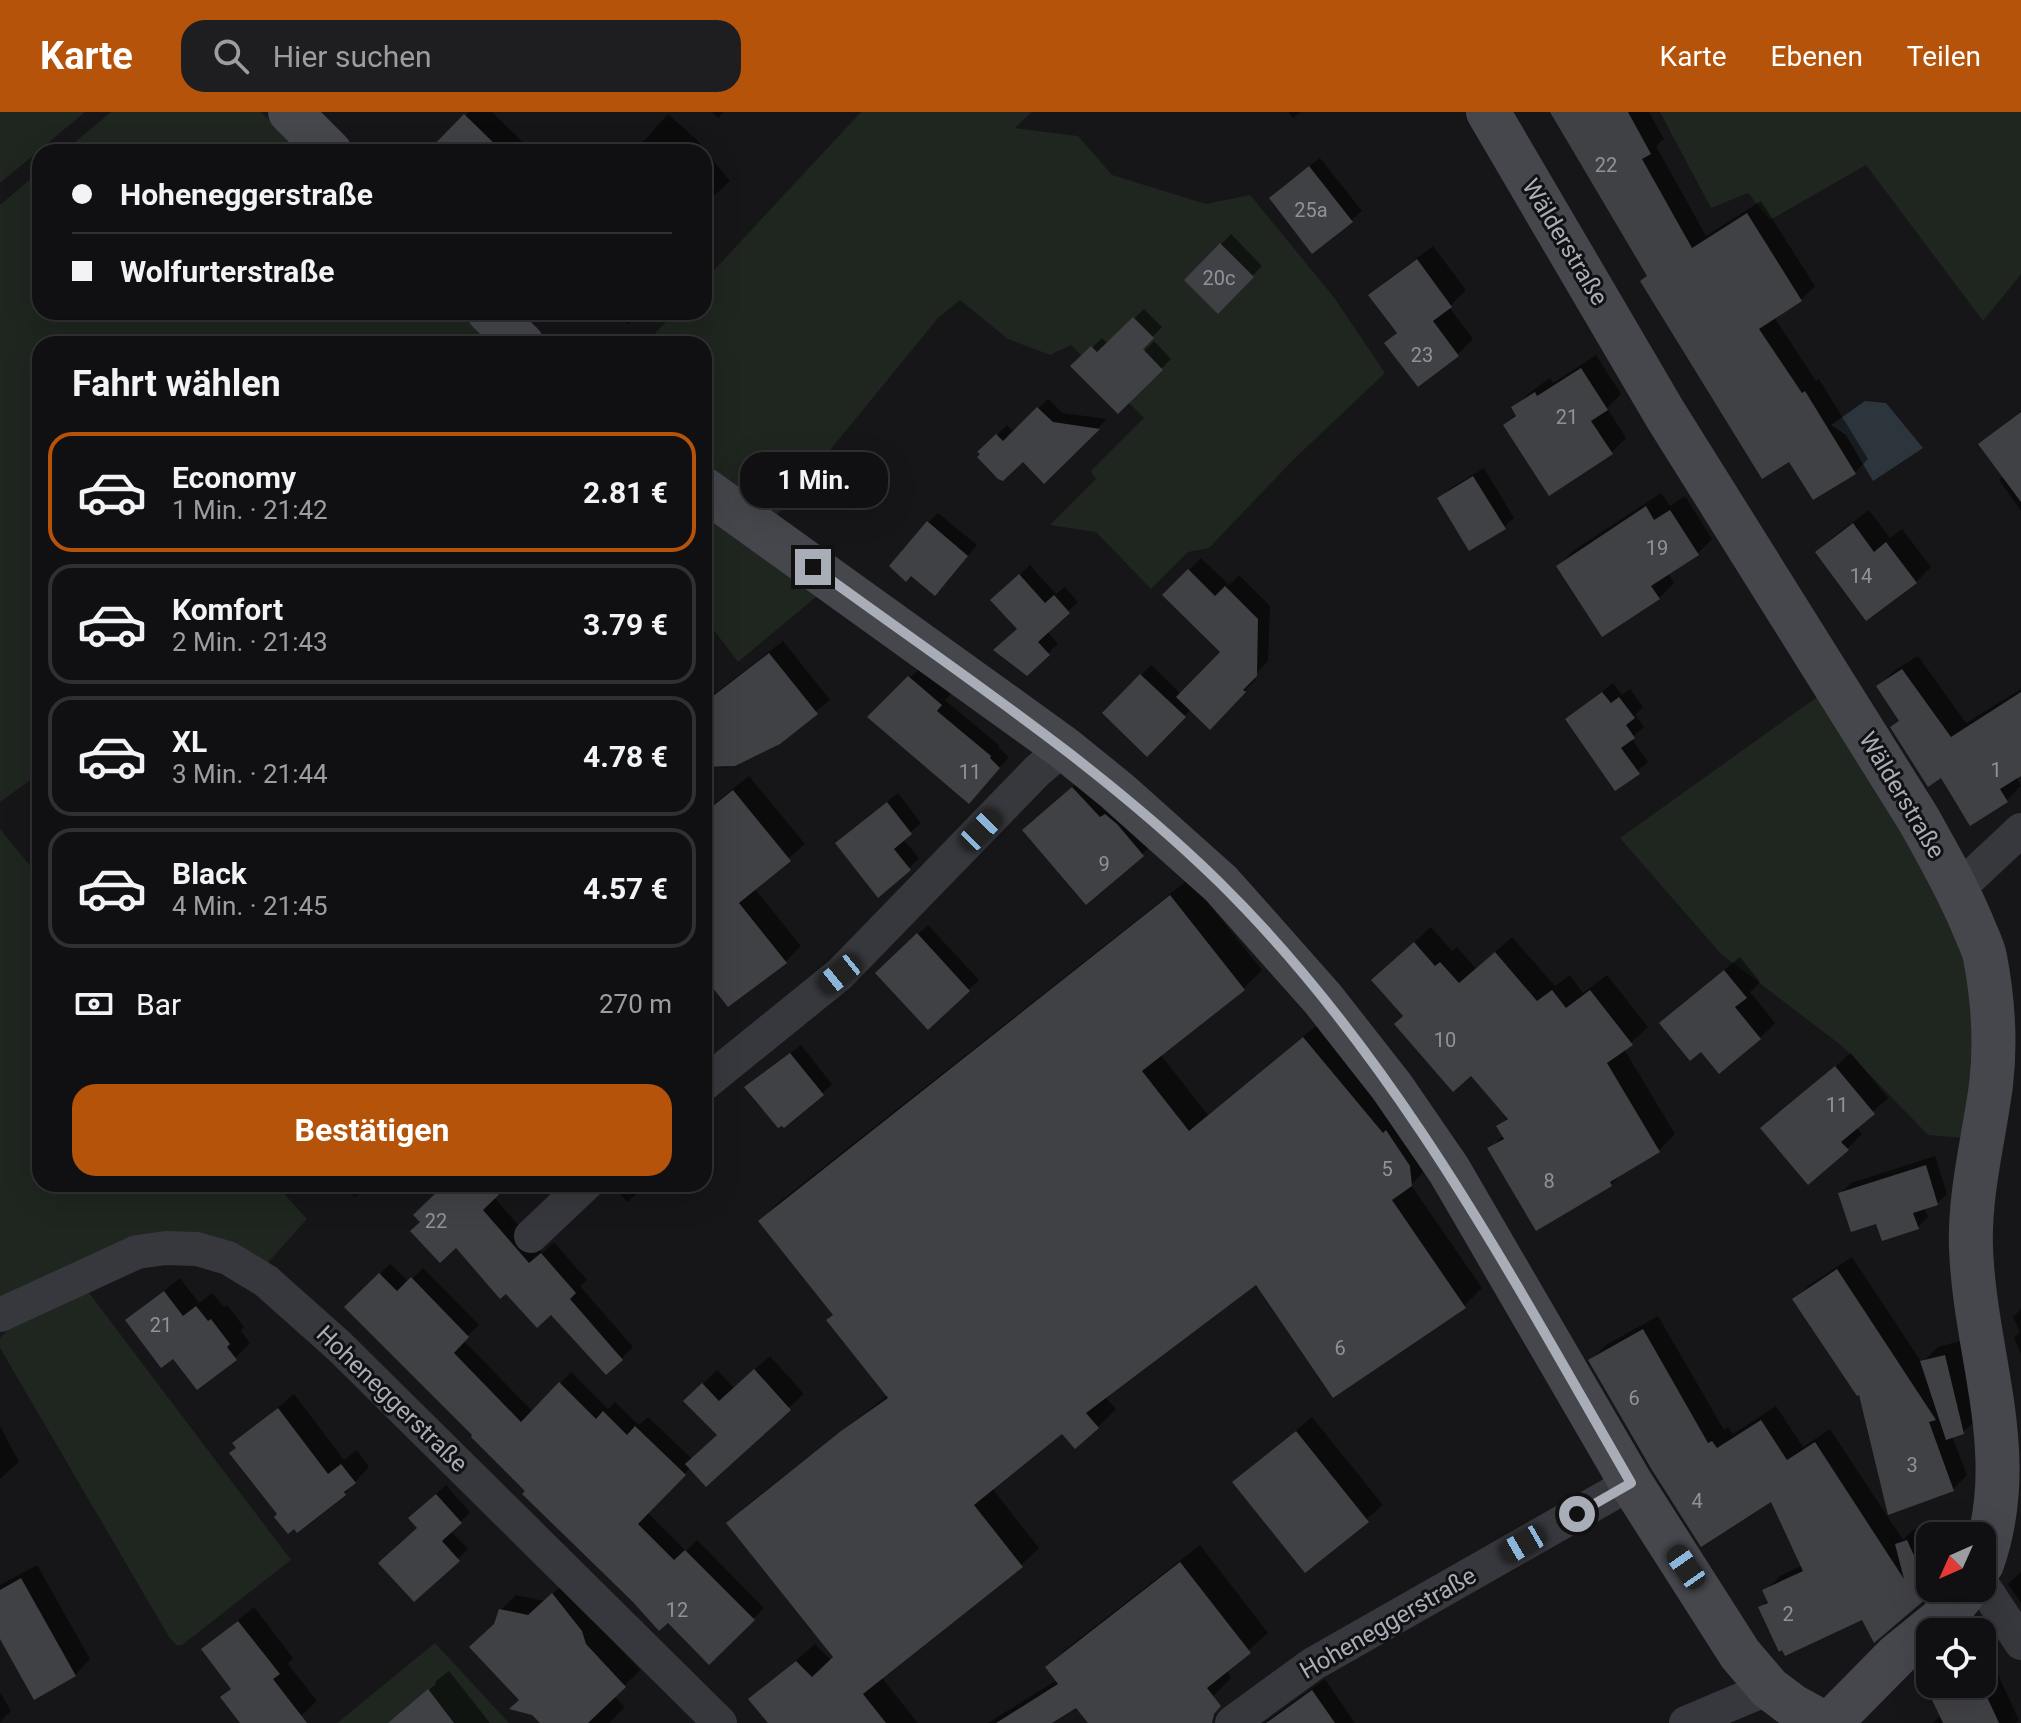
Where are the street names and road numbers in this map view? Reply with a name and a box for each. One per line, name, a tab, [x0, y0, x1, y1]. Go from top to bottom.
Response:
street label: Wälderstraße	[1516, 174, 1614, 310]
street label: Wälderstraße	[1853, 727, 1951, 863]
street label: Hoheneggerstraße	[311, 1320, 473, 1478]
street label: Hoheneggerstraße	[1295, 1561, 1481, 1685]

